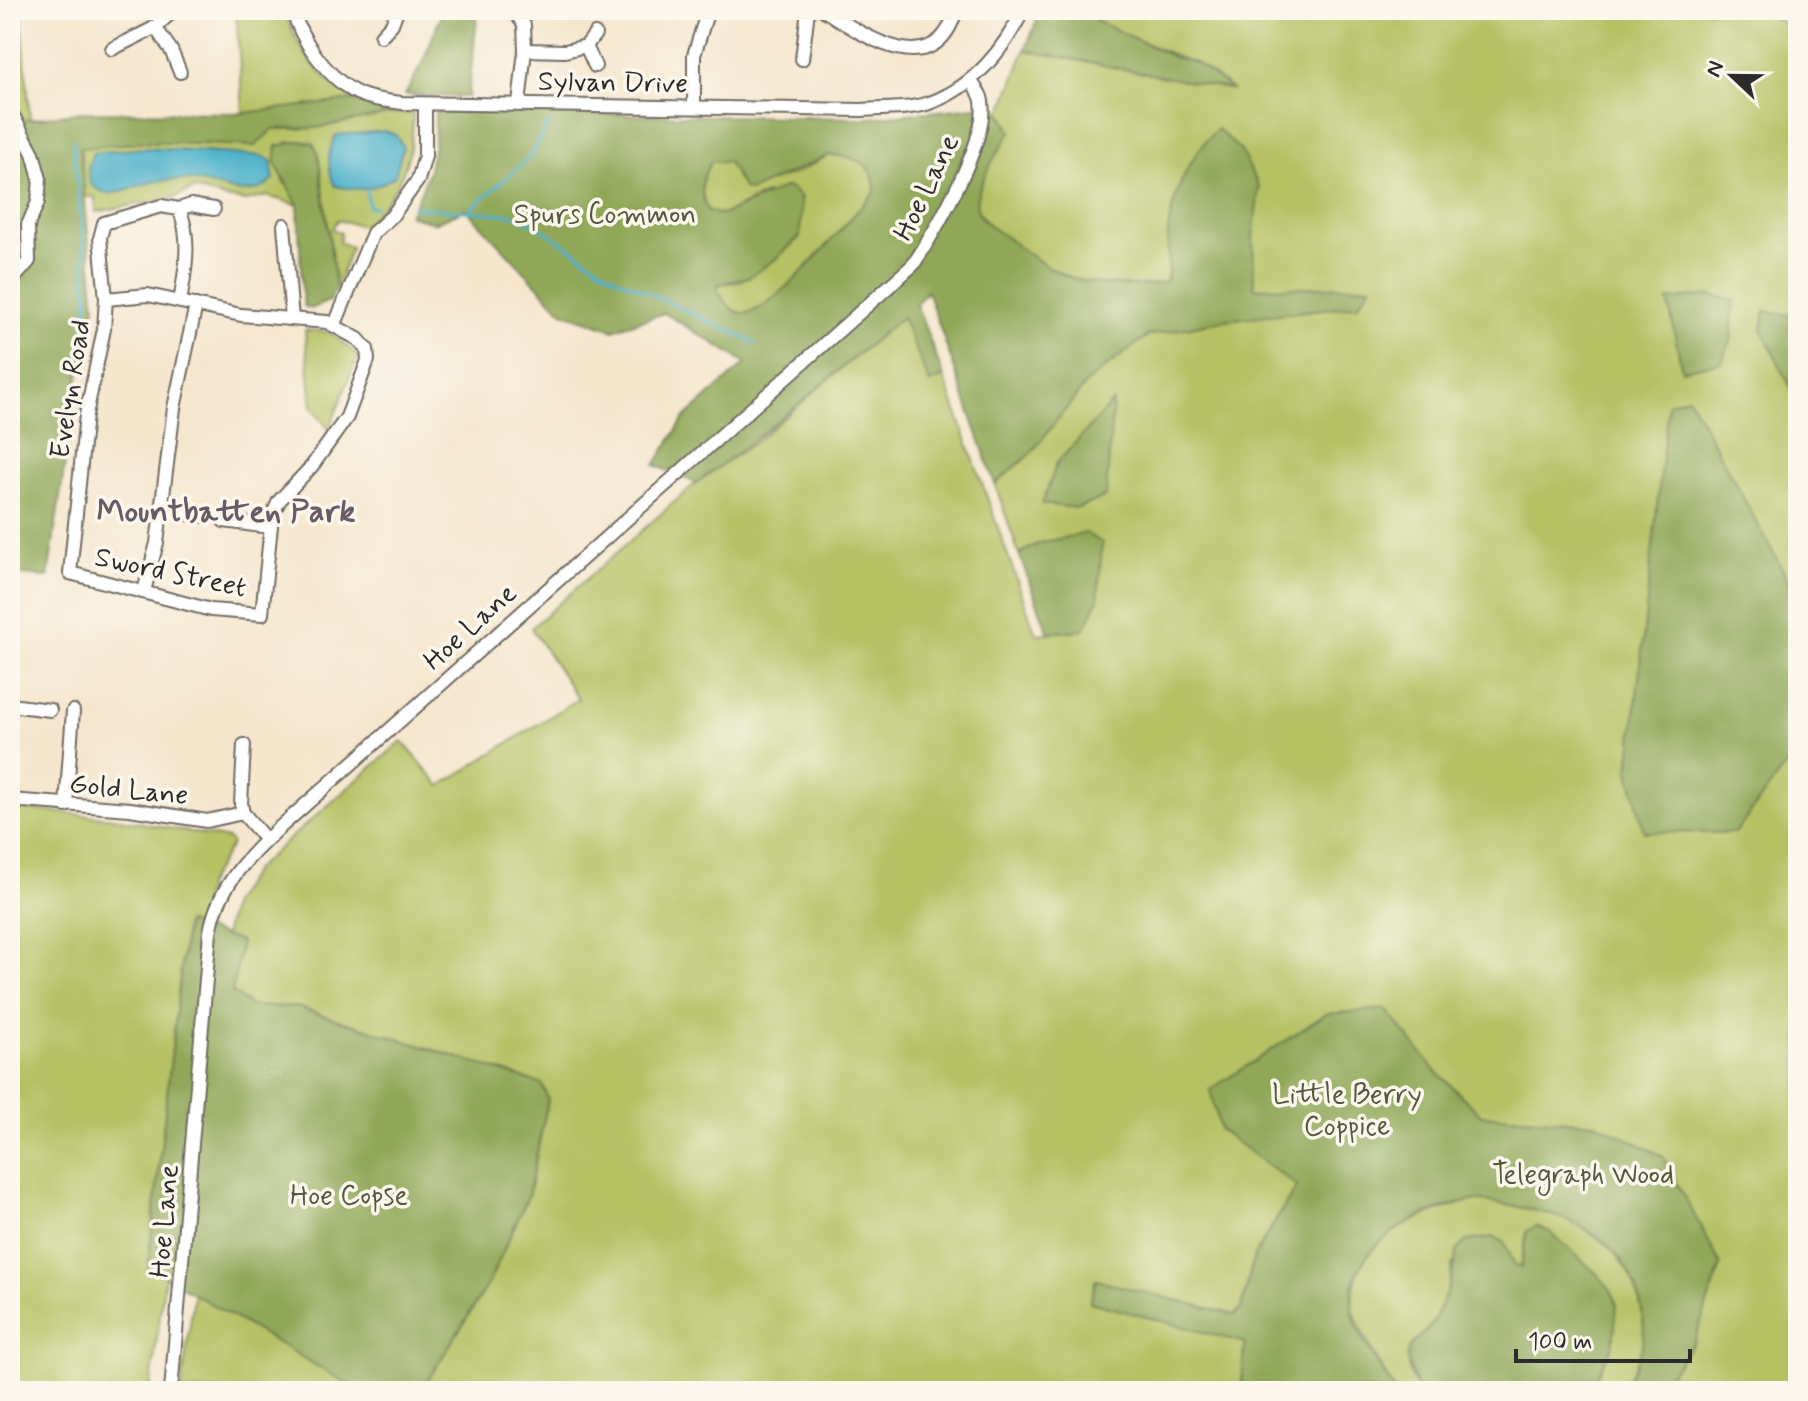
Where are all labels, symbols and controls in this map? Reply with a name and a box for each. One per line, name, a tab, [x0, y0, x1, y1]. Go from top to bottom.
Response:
north arrow	[1692, 36, 1772, 116]
text: N	[1700, 57, 1731, 81]
street label: Sylvan Drive	[538, 64, 688, 103]
street label: Hoe Lane	[886, 129, 969, 247]
park label: Spurs Common	[514, 197, 696, 234]
street label: Evelyn Road	[42, 317, 101, 461]
district label: Mountbatten Park	[96, 491, 356, 533]
street label: Sword Street	[91, 539, 250, 608]
street label: Hoe Lane	[416, 576, 525, 680]
street label: Gold Lane	[67, 766, 190, 815]
park label: Little Berry Coppice	[1272, 1077, 1422, 1146]
park label: Telegraph Wood	[1492, 1157, 1674, 1196]
street label: Hoe Lane	[142, 1163, 189, 1280]
park label: Hoe Copse	[290, 1178, 408, 1215]
scale bar	[1516, 1313, 1690, 1363]
text: 100 m	[1528, 1327, 1592, 1358]

